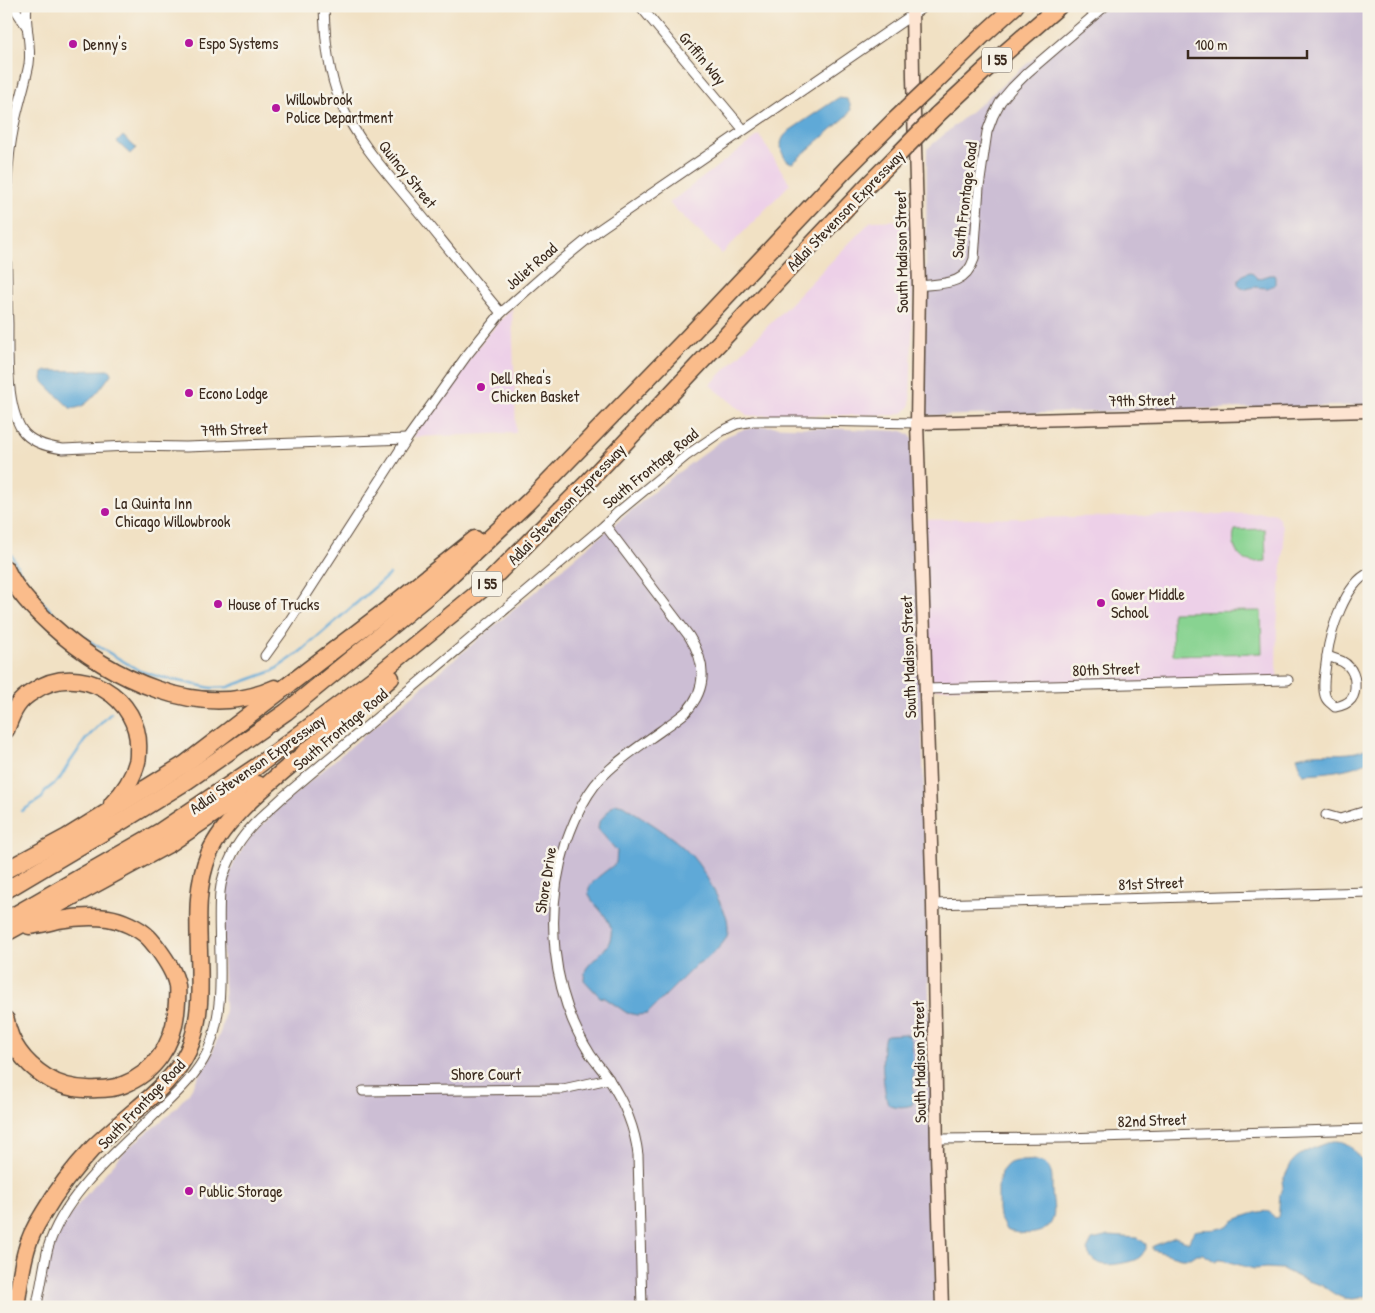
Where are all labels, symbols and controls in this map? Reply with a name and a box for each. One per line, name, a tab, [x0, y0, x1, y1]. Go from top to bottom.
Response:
street label: Griffin Way	[674, 27, 732, 89]
scale bar	[1188, 28, 1306, 60]
place label: Espo Systems	[199, 32, 278, 54]
place label: Denny's	[83, 33, 127, 55]
text: 100 m	[1195, 34, 1228, 55]
marker: Espo Systems	[183, 37, 195, 49]
marker: Denny's	[67, 38, 79, 50]
road number: I 55	[982, 48, 1012, 72]
place label: Willowbrook Police Department	[286, 88, 393, 128]
marker: Willowbrook Police Department	[270, 102, 282, 114]
street label: Quincy Street	[374, 135, 443, 213]
street label: South Frontage Road	[946, 141, 982, 259]
street label: Adlai Stevenson Expressway	[781, 144, 909, 276]
street label: South Madison Street	[889, 190, 913, 313]
street label: Joliet Road	[500, 237, 562, 295]
place label: Dell Rhea's Chicken Basket	[491, 367, 580, 407]
marker: Dell Rhea's Chicken Basket	[475, 381, 487, 393]
place label: Econo Lodge	[199, 382, 269, 404]
marker: Econo Lodge	[183, 387, 195, 399]
street label: 79th Street	[1108, 388, 1176, 412]
street label: 79th Street	[200, 417, 268, 441]
street label: South Frontage Road	[598, 423, 702, 513]
street label: Adlai Stevenson Expressway	[502, 438, 630, 570]
place label: La Quinta Inn Chicago Willowbrook	[115, 492, 231, 532]
marker: La Quinta Inn Chicago Willowbrook	[99, 506, 111, 518]
road number: I 55	[472, 572, 502, 596]
place label: Gower Middle School	[1111, 583, 1186, 623]
place label: House of Trucks	[228, 593, 319, 615]
street label: South Madison Street	[895, 595, 921, 719]
marker: Gower Middle School	[1095, 597, 1107, 609]
marker: House of Trucks	[212, 598, 224, 610]
street label: 80th Street	[1072, 657, 1140, 681]
street label: South Frontage Road	[288, 683, 392, 775]
street label: Adlai Stevenson Expressway	[185, 709, 329, 819]
street label: Shore Drive	[529, 845, 561, 915]
street label: 81st Street	[1118, 871, 1185, 895]
street label: South Madison Street	[907, 1000, 931, 1123]
street label: South Frontage Road	[92, 1054, 190, 1154]
street label: Shore Court	[451, 1063, 521, 1085]
street label: 82nd Street	[1117, 1108, 1187, 1132]
place label: Public Storage	[199, 1180, 283, 1202]
marker: Public Storage	[183, 1185, 195, 1197]

